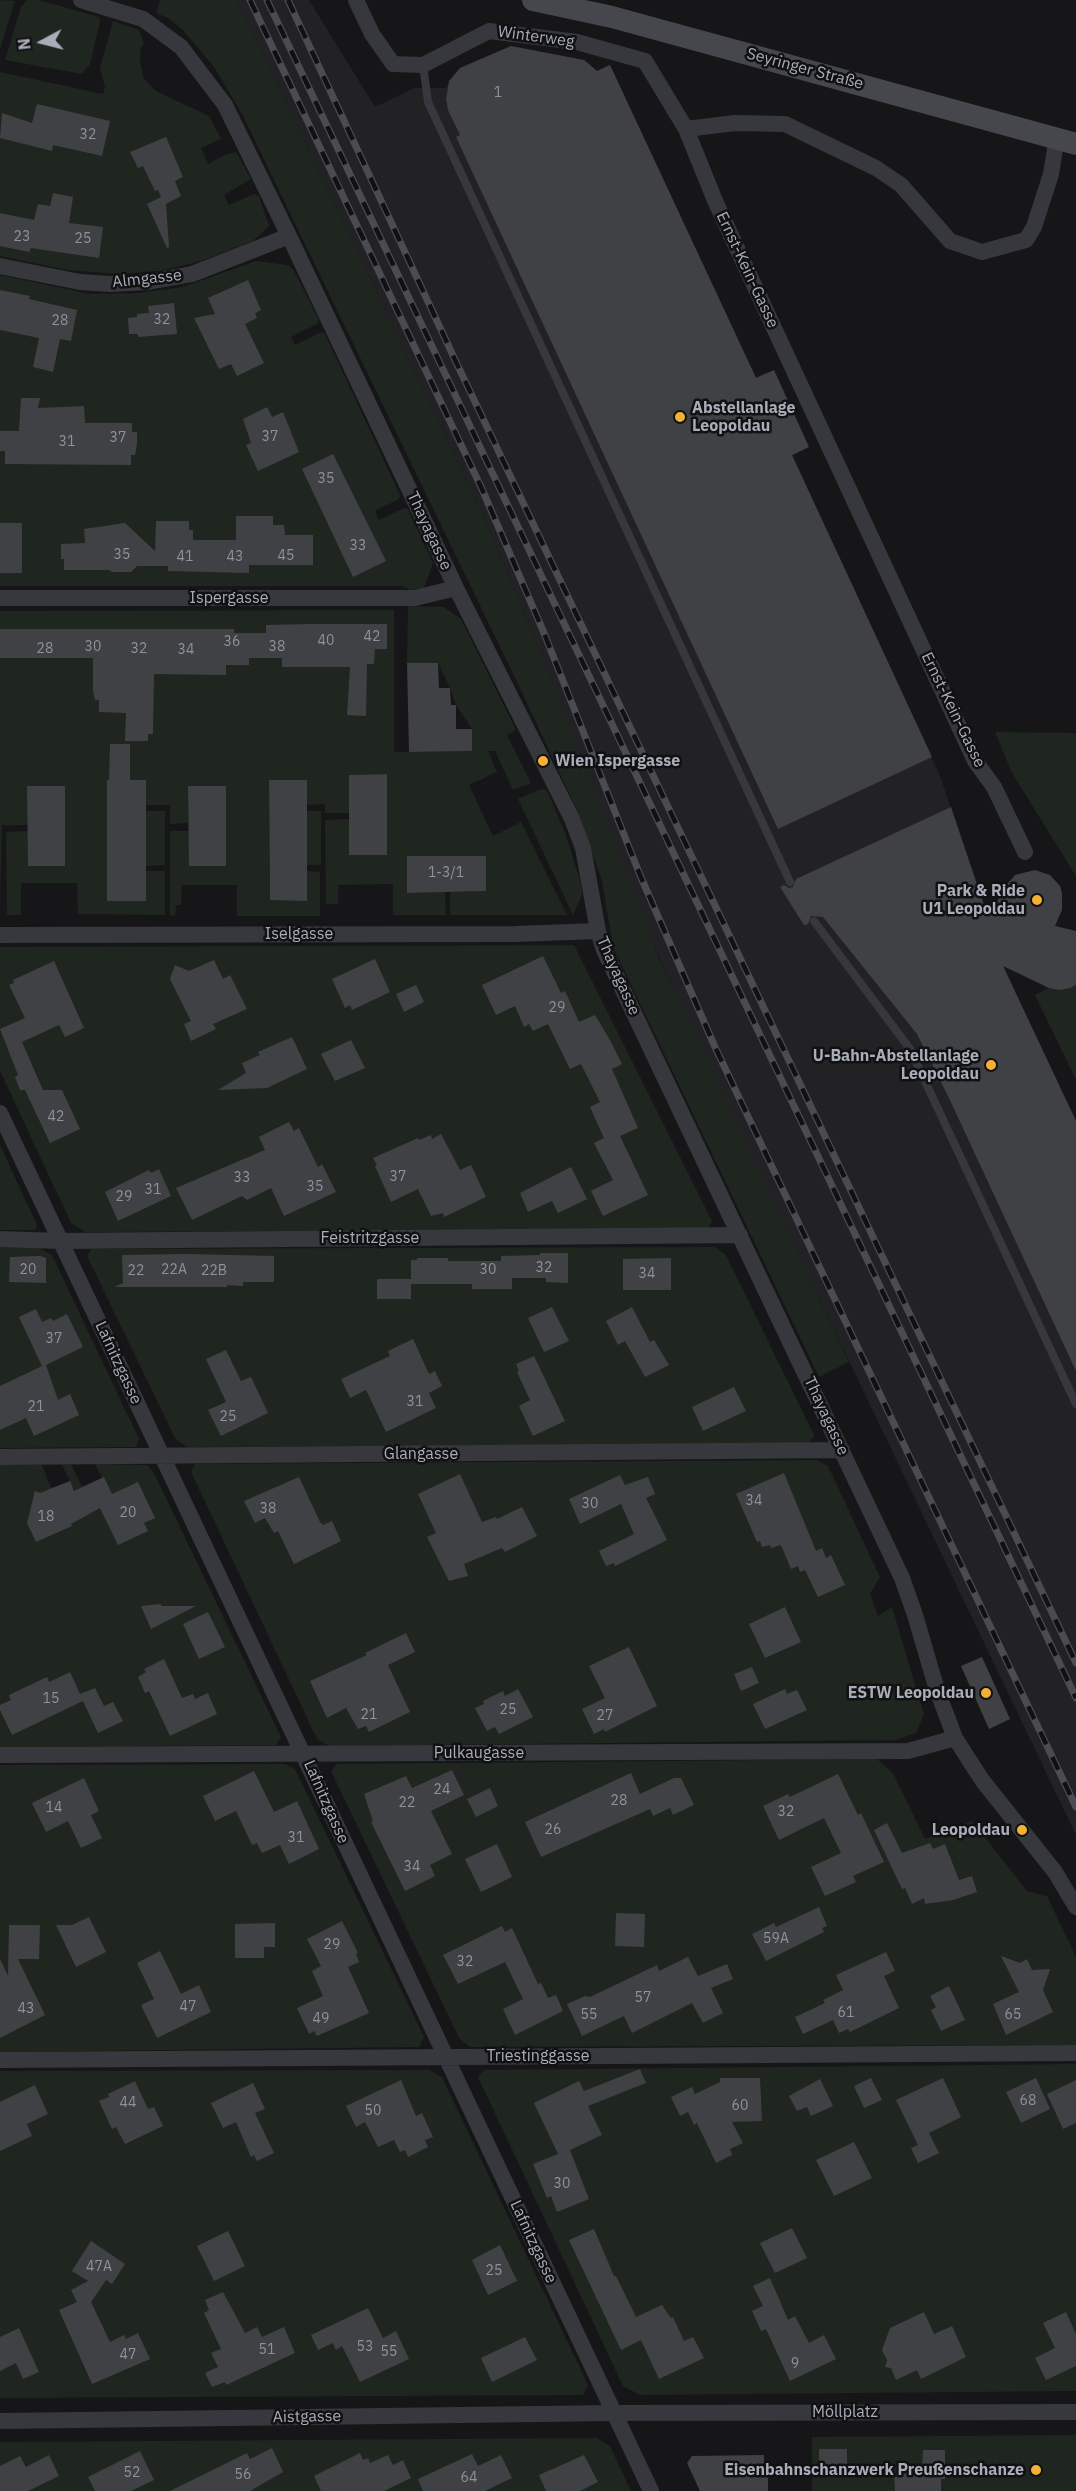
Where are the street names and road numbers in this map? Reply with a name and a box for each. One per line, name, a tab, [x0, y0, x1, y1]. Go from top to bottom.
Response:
street label: Winterweg	[497, 22, 575, 52]
street label: Seyringer Straße	[745, 44, 865, 94]
street label: Ernst-Kein-Gasse	[712, 209, 782, 331]
street label: Almgasse	[111, 266, 183, 292]
street label: Thayagasse	[403, 489, 455, 573]
street label: Ispergasse	[190, 588, 268, 608]
street label: Ernst-Kein-Gasse	[917, 649, 989, 771]
street label: Iselgasse	[265, 924, 333, 944]
street label: Thayagasse	[592, 934, 644, 1018]
street label: Feistritzgasse	[321, 1228, 419, 1248]
street label: Lafnitzgasse	[90, 1319, 146, 1407]
street label: Thayagasse	[800, 1374, 852, 1458]
street label: Glangasse	[384, 1444, 458, 1464]
street label: Pulkaugasse	[434, 1743, 524, 1763]
street label: Lafnitzgasse	[299, 1757, 353, 1847]
street label: Triestinggasse	[486, 2046, 590, 2066]
street label: Lafnitzgasse	[505, 2198, 561, 2286]
street label: Möllplatz	[812, 2402, 878, 2422]
street label: Aistgasse	[273, 2407, 341, 2427]

